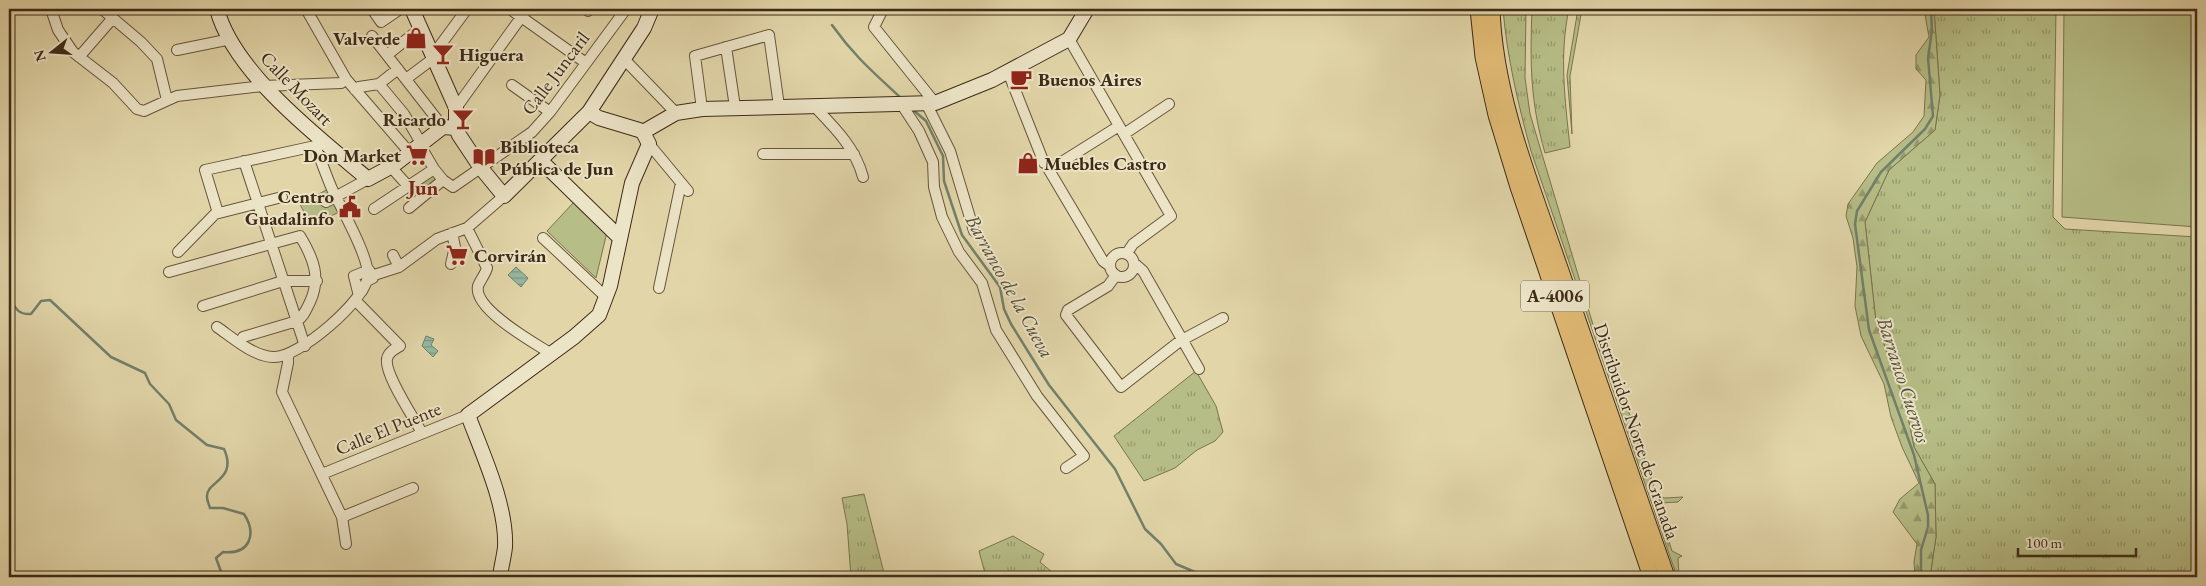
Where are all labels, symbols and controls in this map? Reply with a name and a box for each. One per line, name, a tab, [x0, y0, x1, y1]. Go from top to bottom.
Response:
shop icon: Valverde	[403, 25, 429, 51]
place label: Valverde	[333, 26, 400, 51]
street label: Calle Juncaril	[516, 26, 595, 120]
north arrow	[28, 28, 78, 78]
bar icon: Higuera	[430, 41, 456, 67]
place label: Higuera	[459, 42, 525, 67]
street label: Calle Mozart	[255, 46, 338, 131]
text: N	[29, 47, 50, 64]
cafe icon: Buenos Aires	[1008, 66, 1034, 92]
place label: Buenos Aires	[1038, 67, 1142, 92]
bar icon: Ricardo	[450, 106, 476, 132]
place label: Ricardo	[383, 107, 446, 132]
place label: Biblioteca Pública de Jun	[500, 134, 614, 181]
supermarket icon: Don Market	[404, 142, 430, 168]
place label: Don Market	[303, 143, 401, 168]
library icon: Biblioteca Pública de Jun	[471, 144, 497, 170]
shop icon: Muebles Castro	[1015, 150, 1041, 176]
place label: Muebles Castro	[1044, 151, 1167, 176]
district label: Jun	[406, 174, 438, 201]
place label: Centro Guadalinfo	[245, 184, 334, 231]
public building icon: Centro Guadalinfo	[337, 194, 363, 220]
water label: Barranco de la Cueva	[959, 209, 1060, 363]
supermarket icon: Corvirán	[444, 242, 470, 268]
place label: Corvirán	[474, 243, 547, 268]
road number: A-4006	[1521, 280, 1589, 312]
water label: Barranco Cuervos	[1871, 313, 1937, 447]
street label: Distribuidor Norte de Granada	[1588, 320, 1685, 543]
street label: Calle El Puente	[332, 396, 445, 461]
scale bar	[2018, 526, 2136, 558]
text: 100 m	[2026, 533, 2063, 552]

